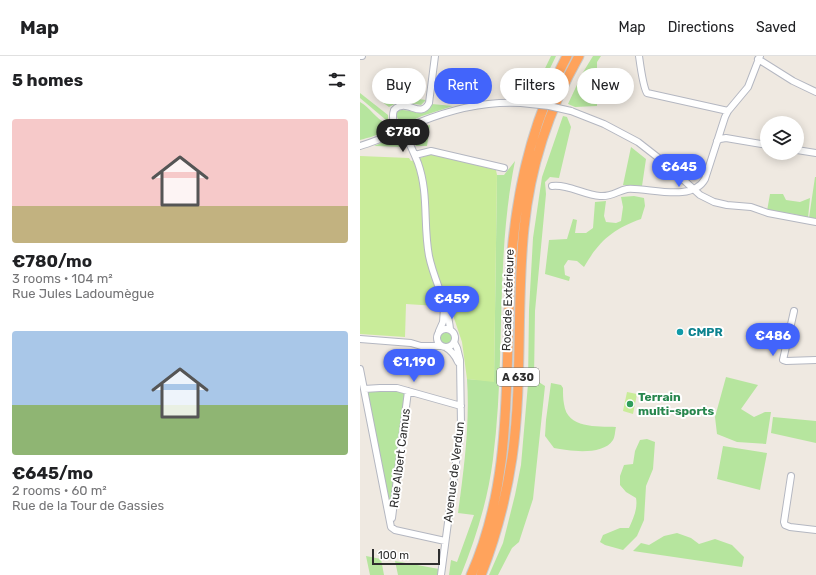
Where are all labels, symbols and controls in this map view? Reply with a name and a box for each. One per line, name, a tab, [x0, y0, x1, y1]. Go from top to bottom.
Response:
text: Map	[20, 16, 59, 39]
text: Map	[619, 19, 646, 36]
text: Directions	[668, 19, 734, 36]
text: Saved	[756, 19, 796, 36]
chip: Buy	[372, 68, 426, 104]
chip: Rent	[434, 68, 492, 104]
chip: Filters	[500, 68, 569, 104]
chip: New	[577, 68, 634, 104]
icon: filters	[326, 69, 348, 91]
text: 5 homes	[12, 70, 83, 90]
map controls	[760, 116, 804, 160]
button: layers	[760, 116, 804, 160]
pin: €780	[379, 119, 427, 153]
text: €780	[385, 124, 421, 139]
icon: home	[144, 145, 216, 217]
pin: €645	[655, 154, 703, 188]
text: €645	[661, 159, 697, 174]
street label: Rocade Extérieure	[499, 248, 517, 351]
text: €780/mo	[12, 251, 92, 271]
text: 3 rooms · 104 m²	[12, 271, 113, 286]
text: Rue Jules Ladoumègue	[12, 286, 154, 301]
pin: €459	[428, 286, 476, 320]
text: €459	[434, 291, 470, 306]
pin: €486	[749, 323, 797, 357]
place label: CMPR	[688, 325, 723, 339]
marker: CMPR	[675, 327, 685, 337]
text: €486	[755, 328, 791, 343]
pin: €1,190	[381, 349, 447, 383]
text: €1,190	[392, 354, 436, 369]
icon: home	[144, 357, 216, 429]
road number: A 630	[497, 368, 539, 386]
place label: Terrain multi-sports	[638, 390, 714, 418]
marker: Terrain multi-sports	[625, 399, 635, 409]
street label: Rue Albert Camus	[387, 407, 413, 509]
street label: Avenue de Verdun	[441, 421, 467, 523]
text: €645/mo	[12, 463, 93, 483]
text: 2 rooms · 60 m²	[12, 483, 107, 498]
text: Rue de la Tour de Gassies	[12, 498, 164, 513]
scale bar	[372, 547, 440, 566]
text: 100 m	[378, 549, 409, 562]

